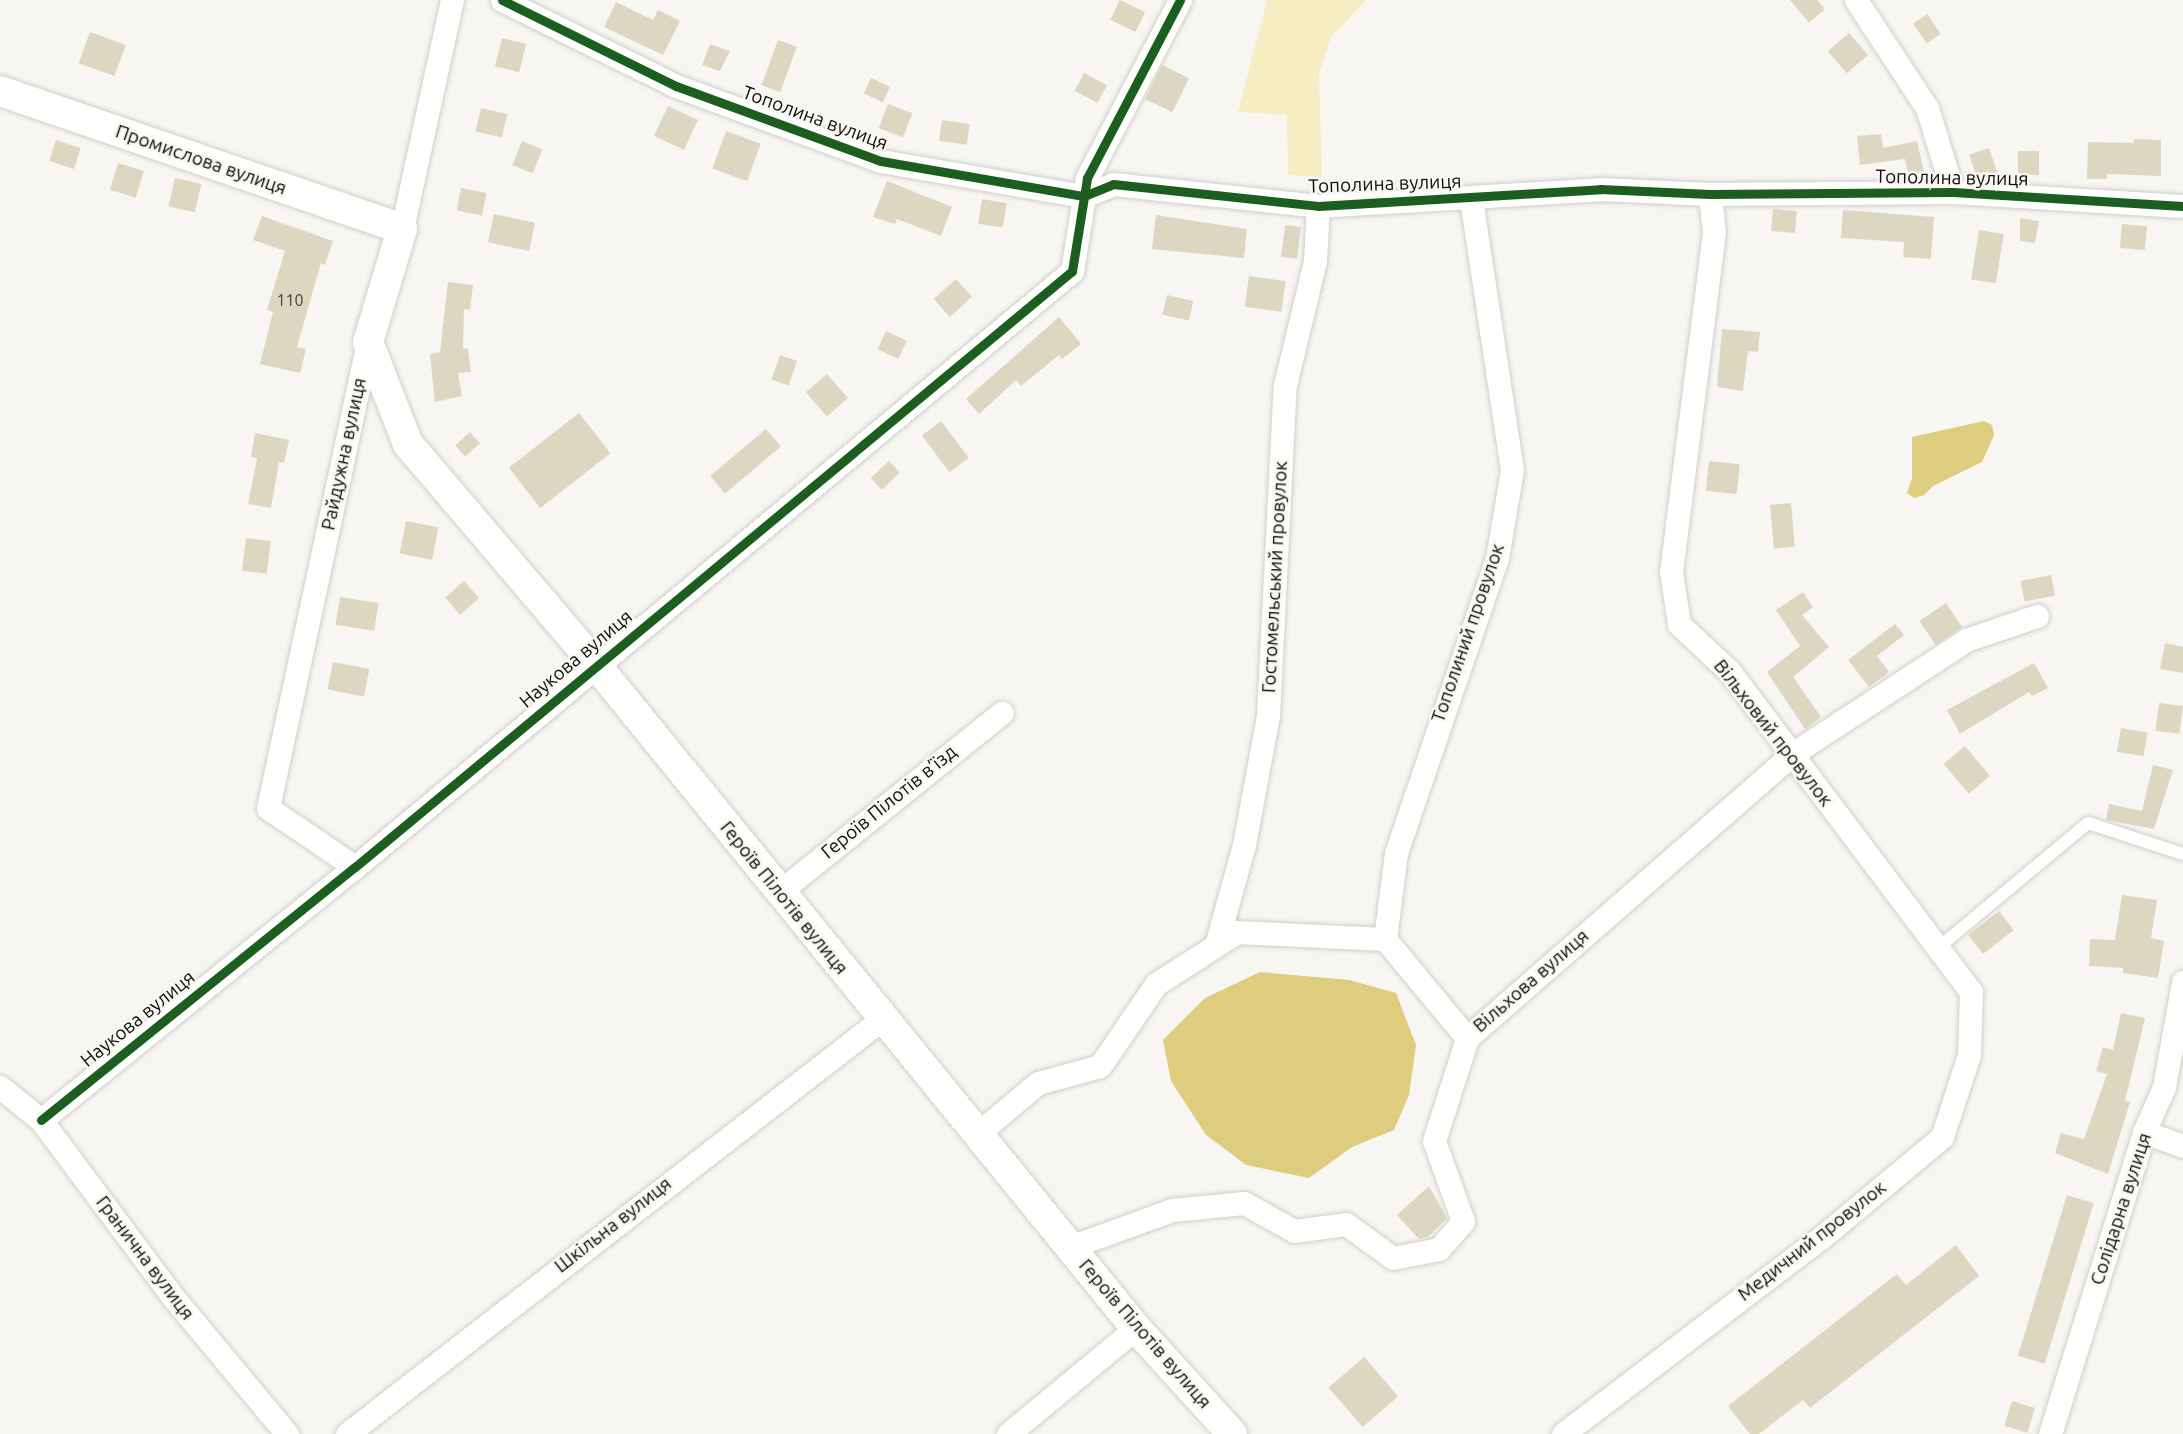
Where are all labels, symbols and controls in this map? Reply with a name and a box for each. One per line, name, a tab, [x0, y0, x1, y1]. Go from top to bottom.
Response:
street label: Тополина вулиця	[739, 81, 891, 155]
street label: Промислова вулиця	[113, 120, 289, 200]
street label: Тополина вулиця	[1875, 165, 2029, 191]
street label: Тополина вулиця	[1308, 170, 1462, 198]
house number: 110	[276, 290, 304, 310]
street label: Райдужна вулиця	[317, 376, 371, 532]
street label: Гостомельський провулок	[1258, 460, 1292, 694]
street label: Тополиний провулок	[1427, 541, 1509, 725]
street label: Наукова вулиця	[515, 605, 637, 713]
street label: Вільховий провулок	[1709, 655, 1837, 811]
street label: Героїв Пілотів в’їзд	[817, 740, 961, 864]
street label: Героїв Пілотів вулиця	[715, 817, 853, 979]
street label: Вільхова вулиця	[1469, 925, 1593, 1037]
street label: Наукова вулиця	[76, 966, 200, 1072]
street label: Солідарна вулиця	[2086, 1130, 2156, 1288]
street label: Шкільна вулиця	[550, 1172, 676, 1278]
street label: Медичний провулок	[1733, 1176, 1891, 1306]
street label: Гранична вулиця	[91, 1192, 199, 1324]
street label: Героїв Пілотів вулиця	[1074, 1255, 1216, 1413]

